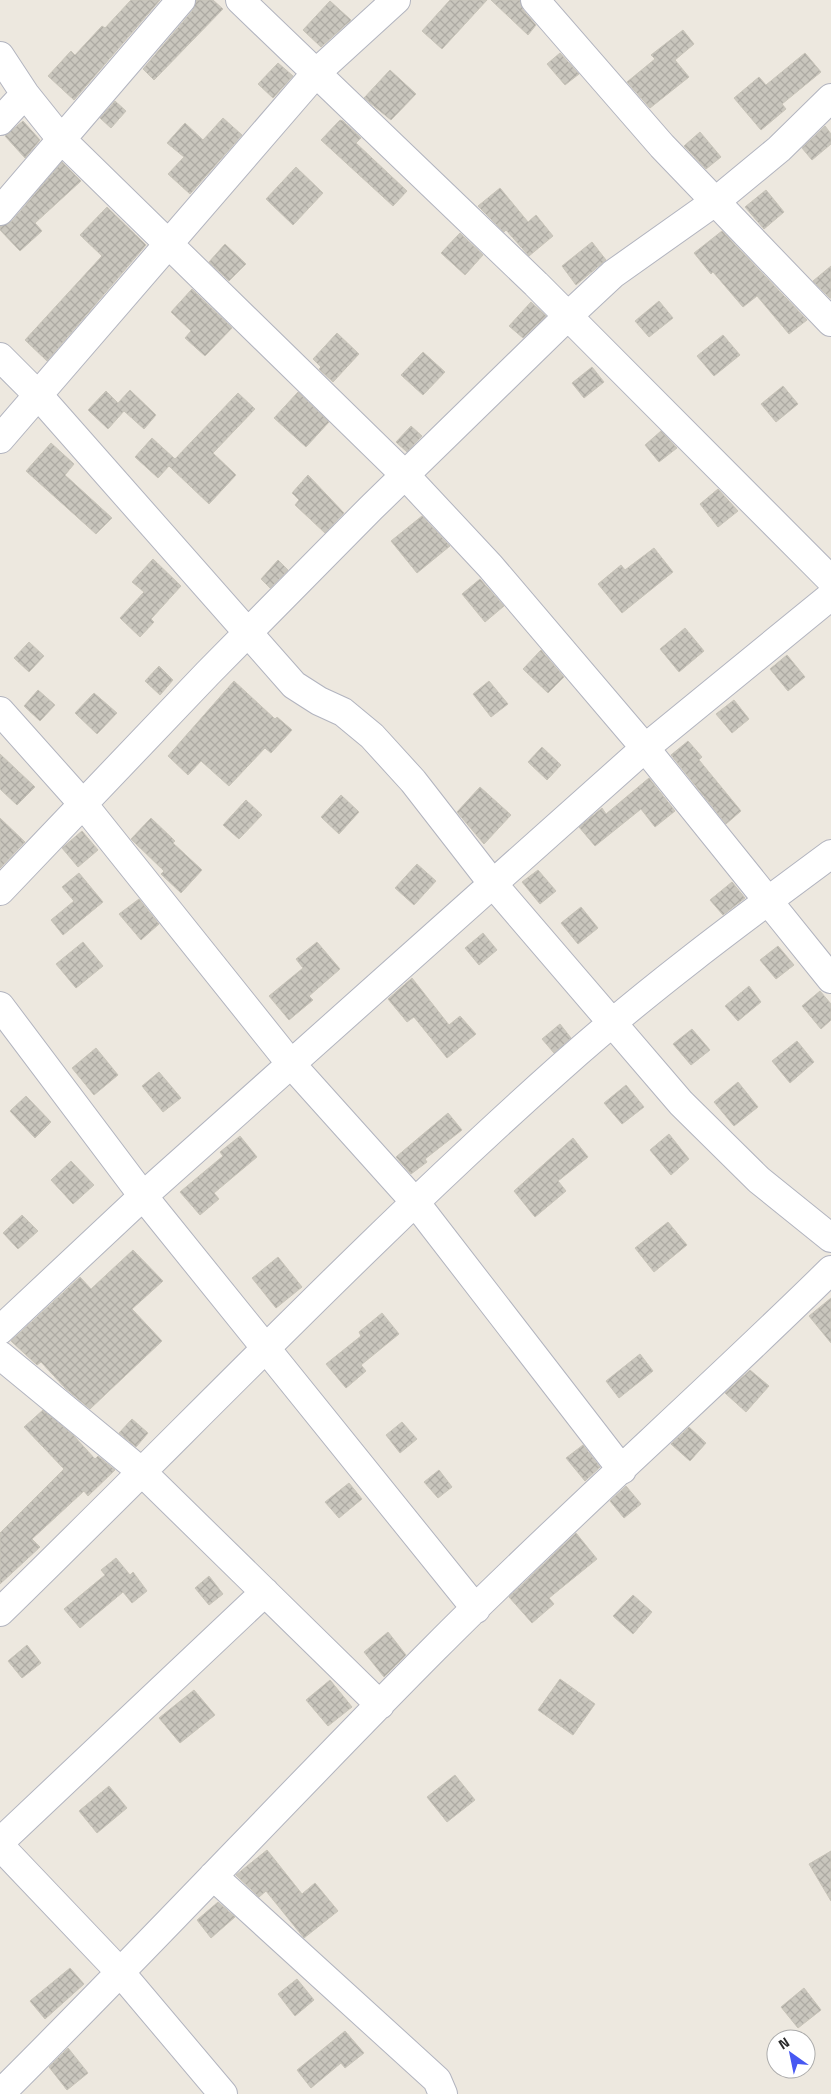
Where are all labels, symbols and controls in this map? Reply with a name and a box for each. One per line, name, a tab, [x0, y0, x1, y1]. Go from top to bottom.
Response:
north arrow	[766, 2029, 816, 2079]
text: N	[774, 2031, 793, 2054]

